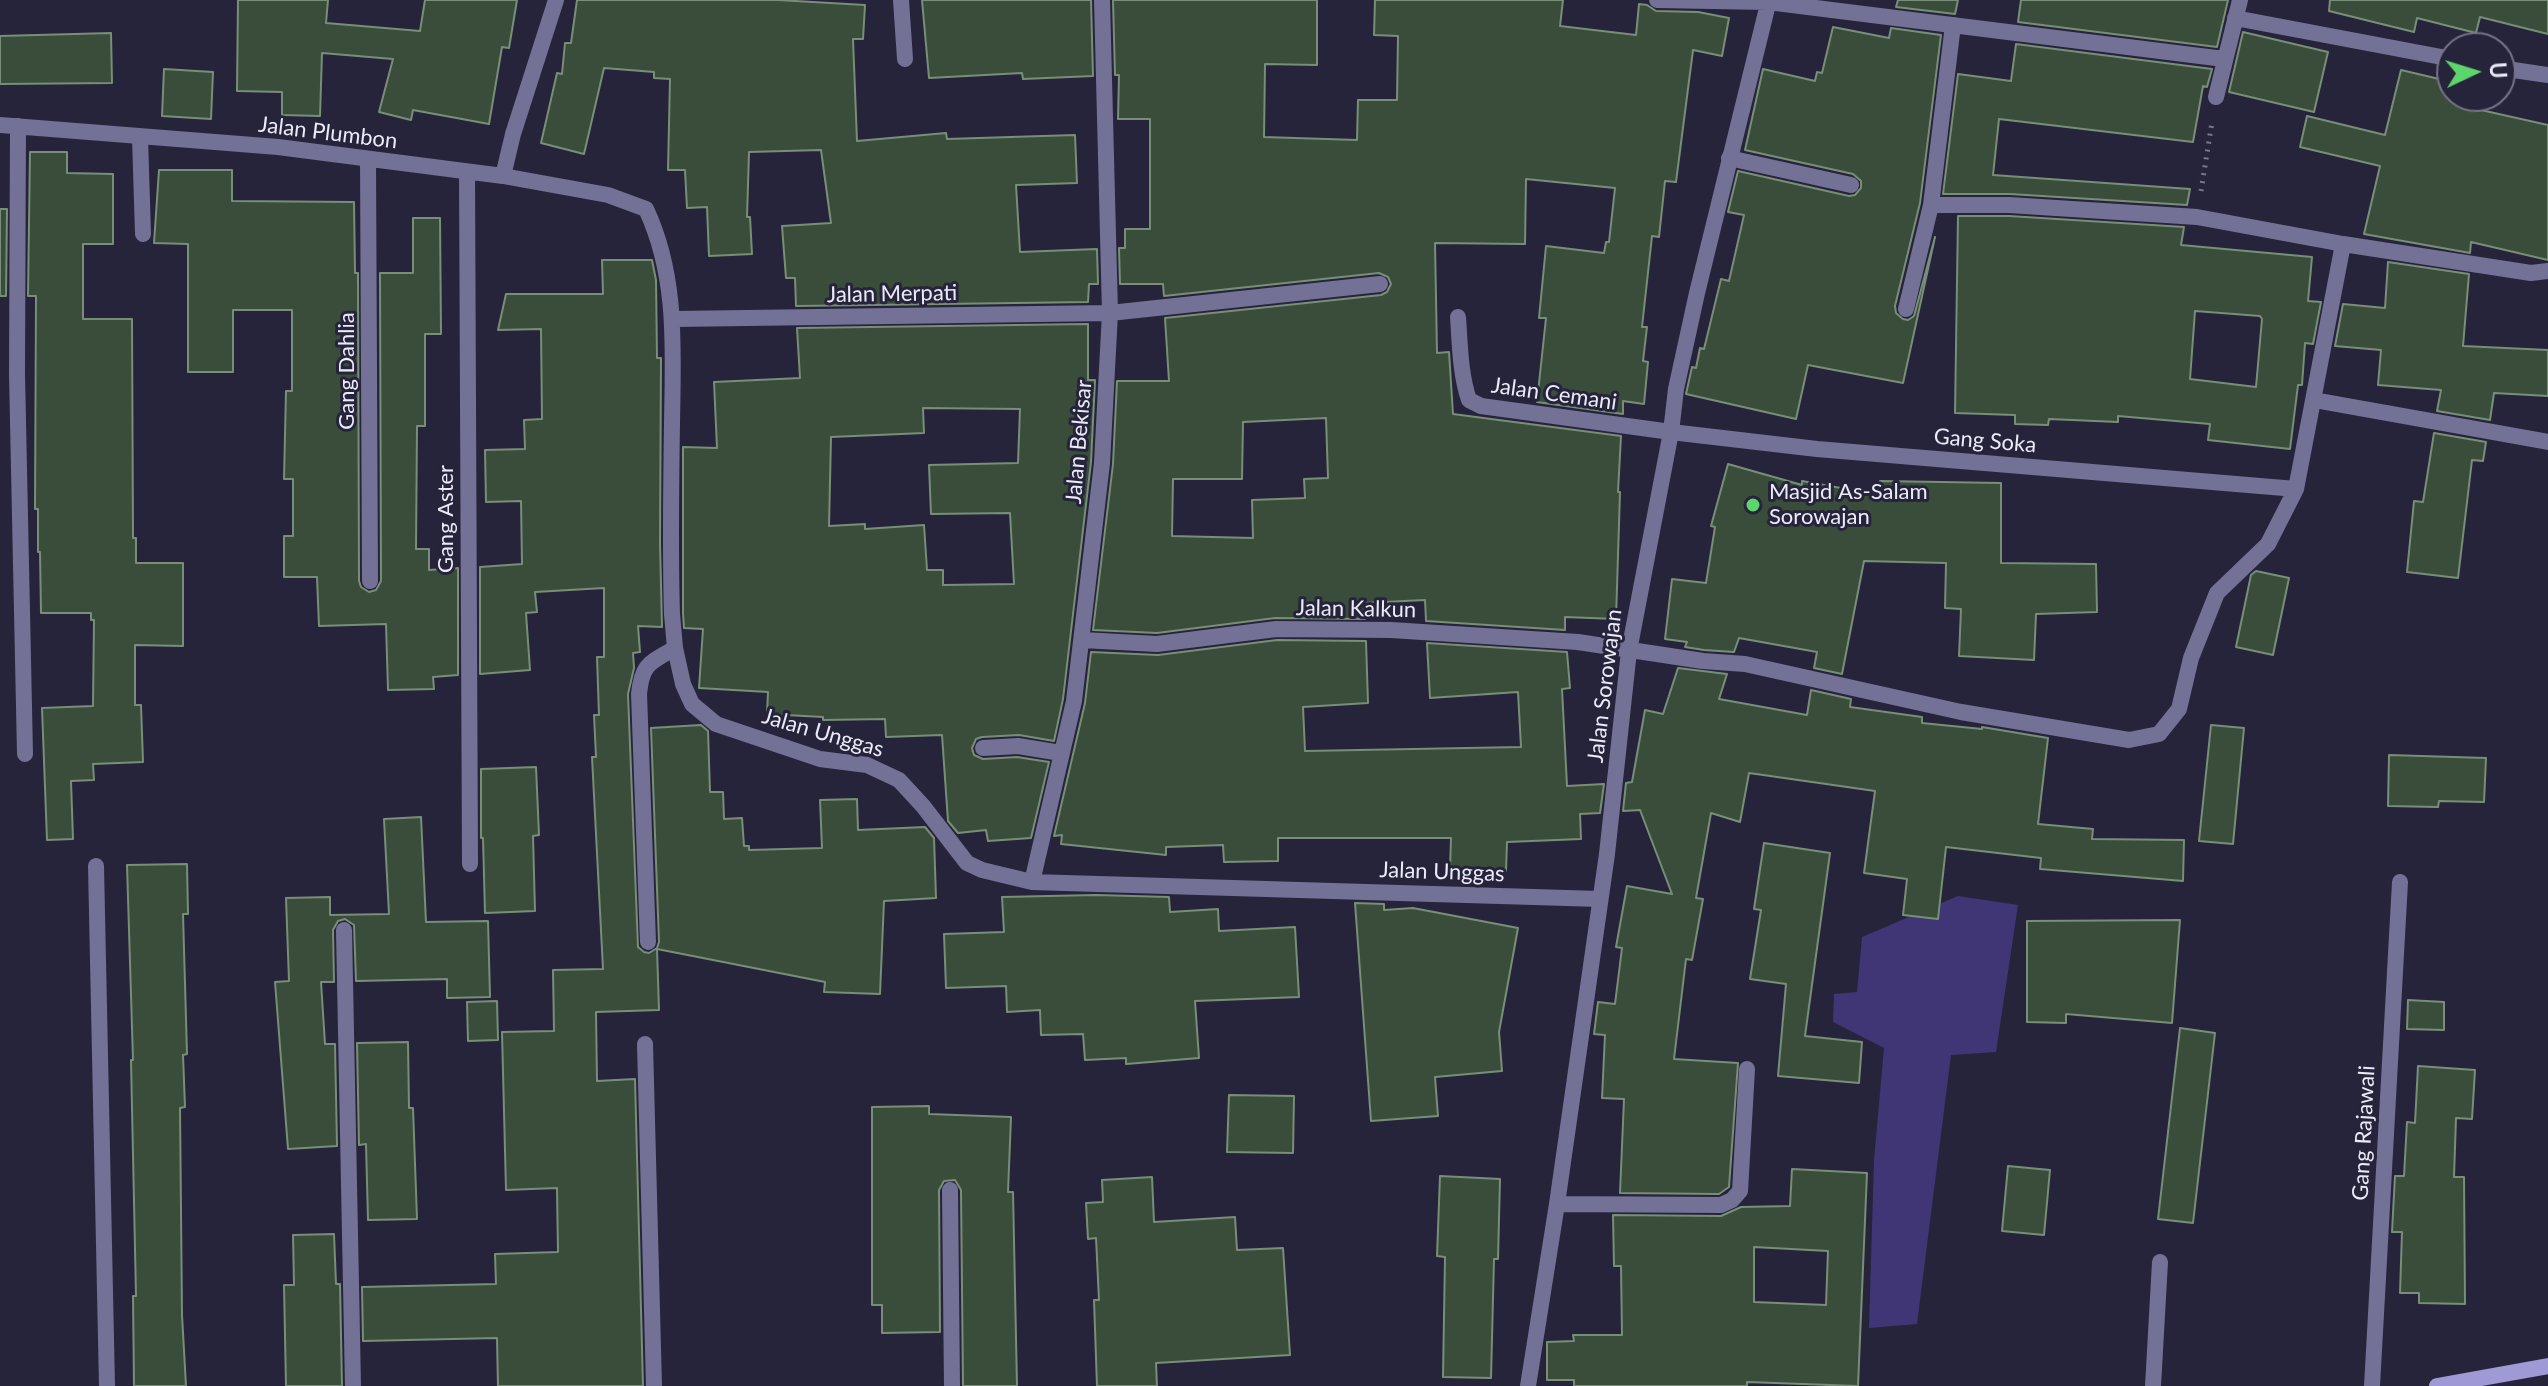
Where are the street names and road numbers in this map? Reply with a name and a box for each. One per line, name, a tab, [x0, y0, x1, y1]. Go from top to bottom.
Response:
street label: Jalan Plumbon	[257, 111, 399, 155]
street label: Jalan Merpati	[827, 280, 957, 308]
street label: Gang Dahlia	[334, 312, 360, 430]
street label: Jalan Cemani	[1490, 372, 1618, 416]
street label: Jalan Bekisar	[1060, 379, 1098, 505]
street label: Gang Soka	[1933, 423, 2037, 459]
street label: Gang Aster	[433, 465, 459, 573]
street label: Jalan Kalkun	[1296, 595, 1416, 623]
street label: Jalan Sorowajan	[1582, 608, 1628, 764]
street label: Jalan Unggas	[759, 703, 887, 763]
street label: Jalan Unggas	[1379, 857, 1505, 887]
street label: Gang Rajawali	[2347, 1065, 2381, 1201]

